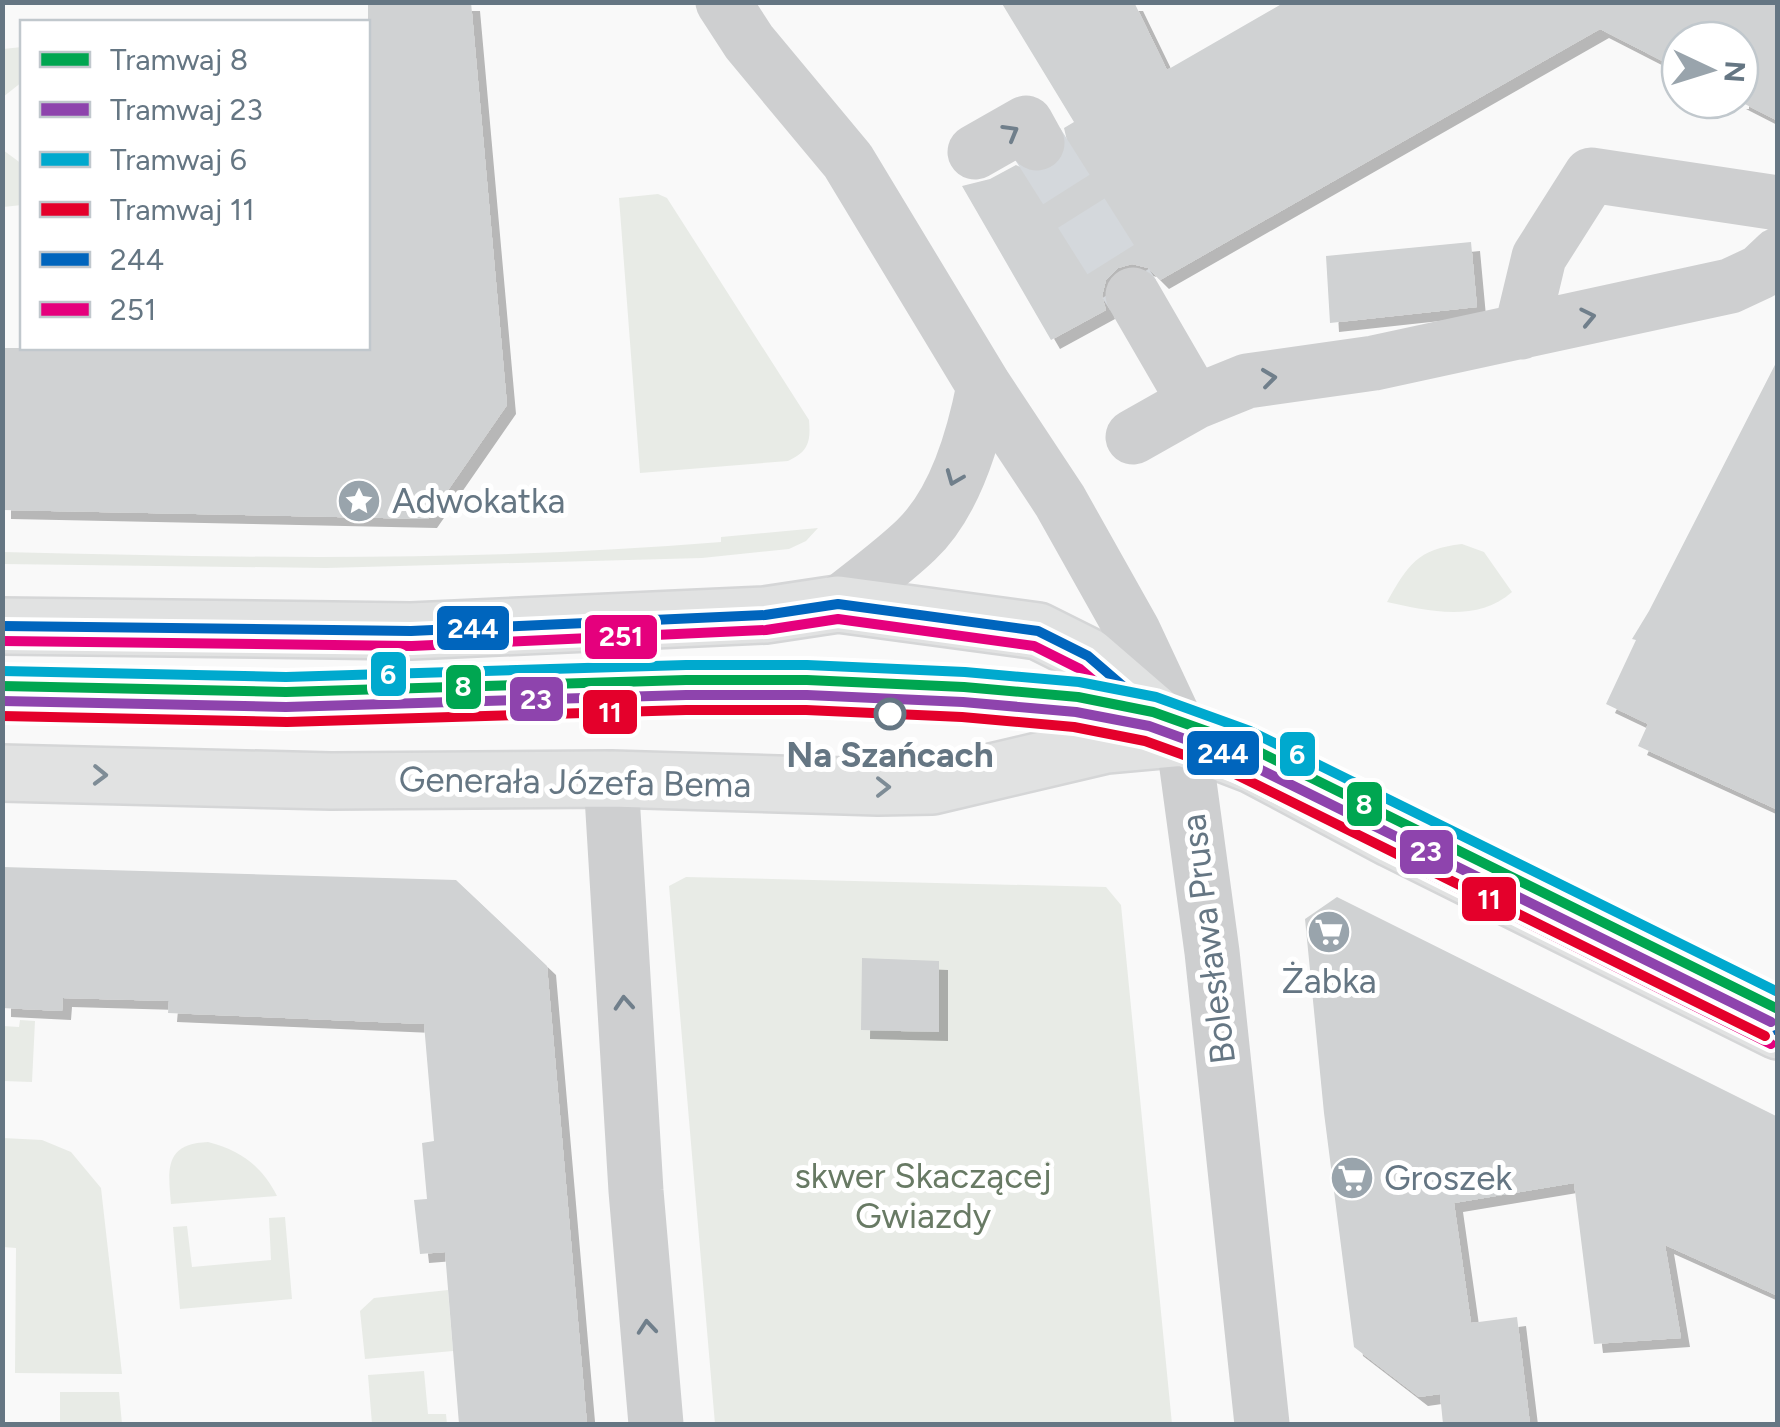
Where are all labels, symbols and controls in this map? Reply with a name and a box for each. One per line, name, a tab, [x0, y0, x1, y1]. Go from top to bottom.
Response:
legend	[20, 20, 370, 350]
north arrow	[1660, 20, 1760, 120]
text: Tramwaj 8	[110, 41, 248, 78]
text: N	[1717, 60, 1753, 84]
text: Tramwaj 23	[110, 91, 263, 128]
one-way arrow	[1000, 124, 1018, 144]
text: Tramwaj 6	[110, 141, 247, 178]
text: Tramwaj 11	[110, 191, 255, 228]
text: 244	[110, 241, 164, 278]
text: 251	[110, 291, 156, 328]
one-way arrow	[1579, 308, 1596, 329]
one-way arrow	[1261, 369, 1278, 390]
one-way arrow	[946, 468, 966, 486]
place icon: Adwokatka	[336, 478, 382, 524]
place label: Adwokatka	[392, 480, 565, 522]
line badge: 244	[435, 604, 511, 652]
text: 244	[447, 611, 499, 645]
line badge: 251	[583, 613, 659, 661]
text: 251	[599, 619, 643, 653]
line badge: 6	[369, 650, 408, 698]
text: 6	[380, 657, 396, 691]
line badge: 8	[444, 663, 483, 711]
text: 8	[454, 669, 472, 703]
line badge: 23	[508, 675, 565, 723]
text: 23	[520, 682, 552, 716]
line badge: 11	[581, 688, 639, 736]
text: 11	[598, 695, 622, 729]
marker: Na Szańcach	[875, 699, 905, 729]
line badge: 244	[1185, 729, 1261, 777]
line badge: 6	[1278, 730, 1317, 778]
place label: Na Szańcach	[786, 734, 994, 776]
text: 244	[1197, 736, 1249, 770]
text: 6	[1289, 737, 1305, 771]
street label: Generała Józefa Bema	[398, 758, 752, 806]
one-way arrow	[92, 764, 108, 786]
one-way arrow	[876, 776, 892, 798]
line badge: 8	[1345, 780, 1384, 828]
text: 8	[1355, 787, 1373, 821]
street label: Bolesława Prusa	[1172, 812, 1244, 1066]
line badge: 23	[1398, 828, 1455, 876]
text: 23	[1410, 834, 1442, 868]
line badge: 11	[1460, 875, 1518, 923]
text: 11	[1477, 882, 1501, 916]
supermarket icon: Żabka	[1306, 909, 1352, 955]
place label: Żabka	[1281, 960, 1377, 1002]
one-way arrow	[614, 995, 635, 1011]
park label: skwer Skaczącej Gwiazdy	[794, 1155, 1052, 1237]
supermarket icon: Groszek	[1329, 1155, 1375, 1201]
place label: Groszek	[1384, 1157, 1512, 1199]
one-way arrow	[637, 1319, 659, 1335]

